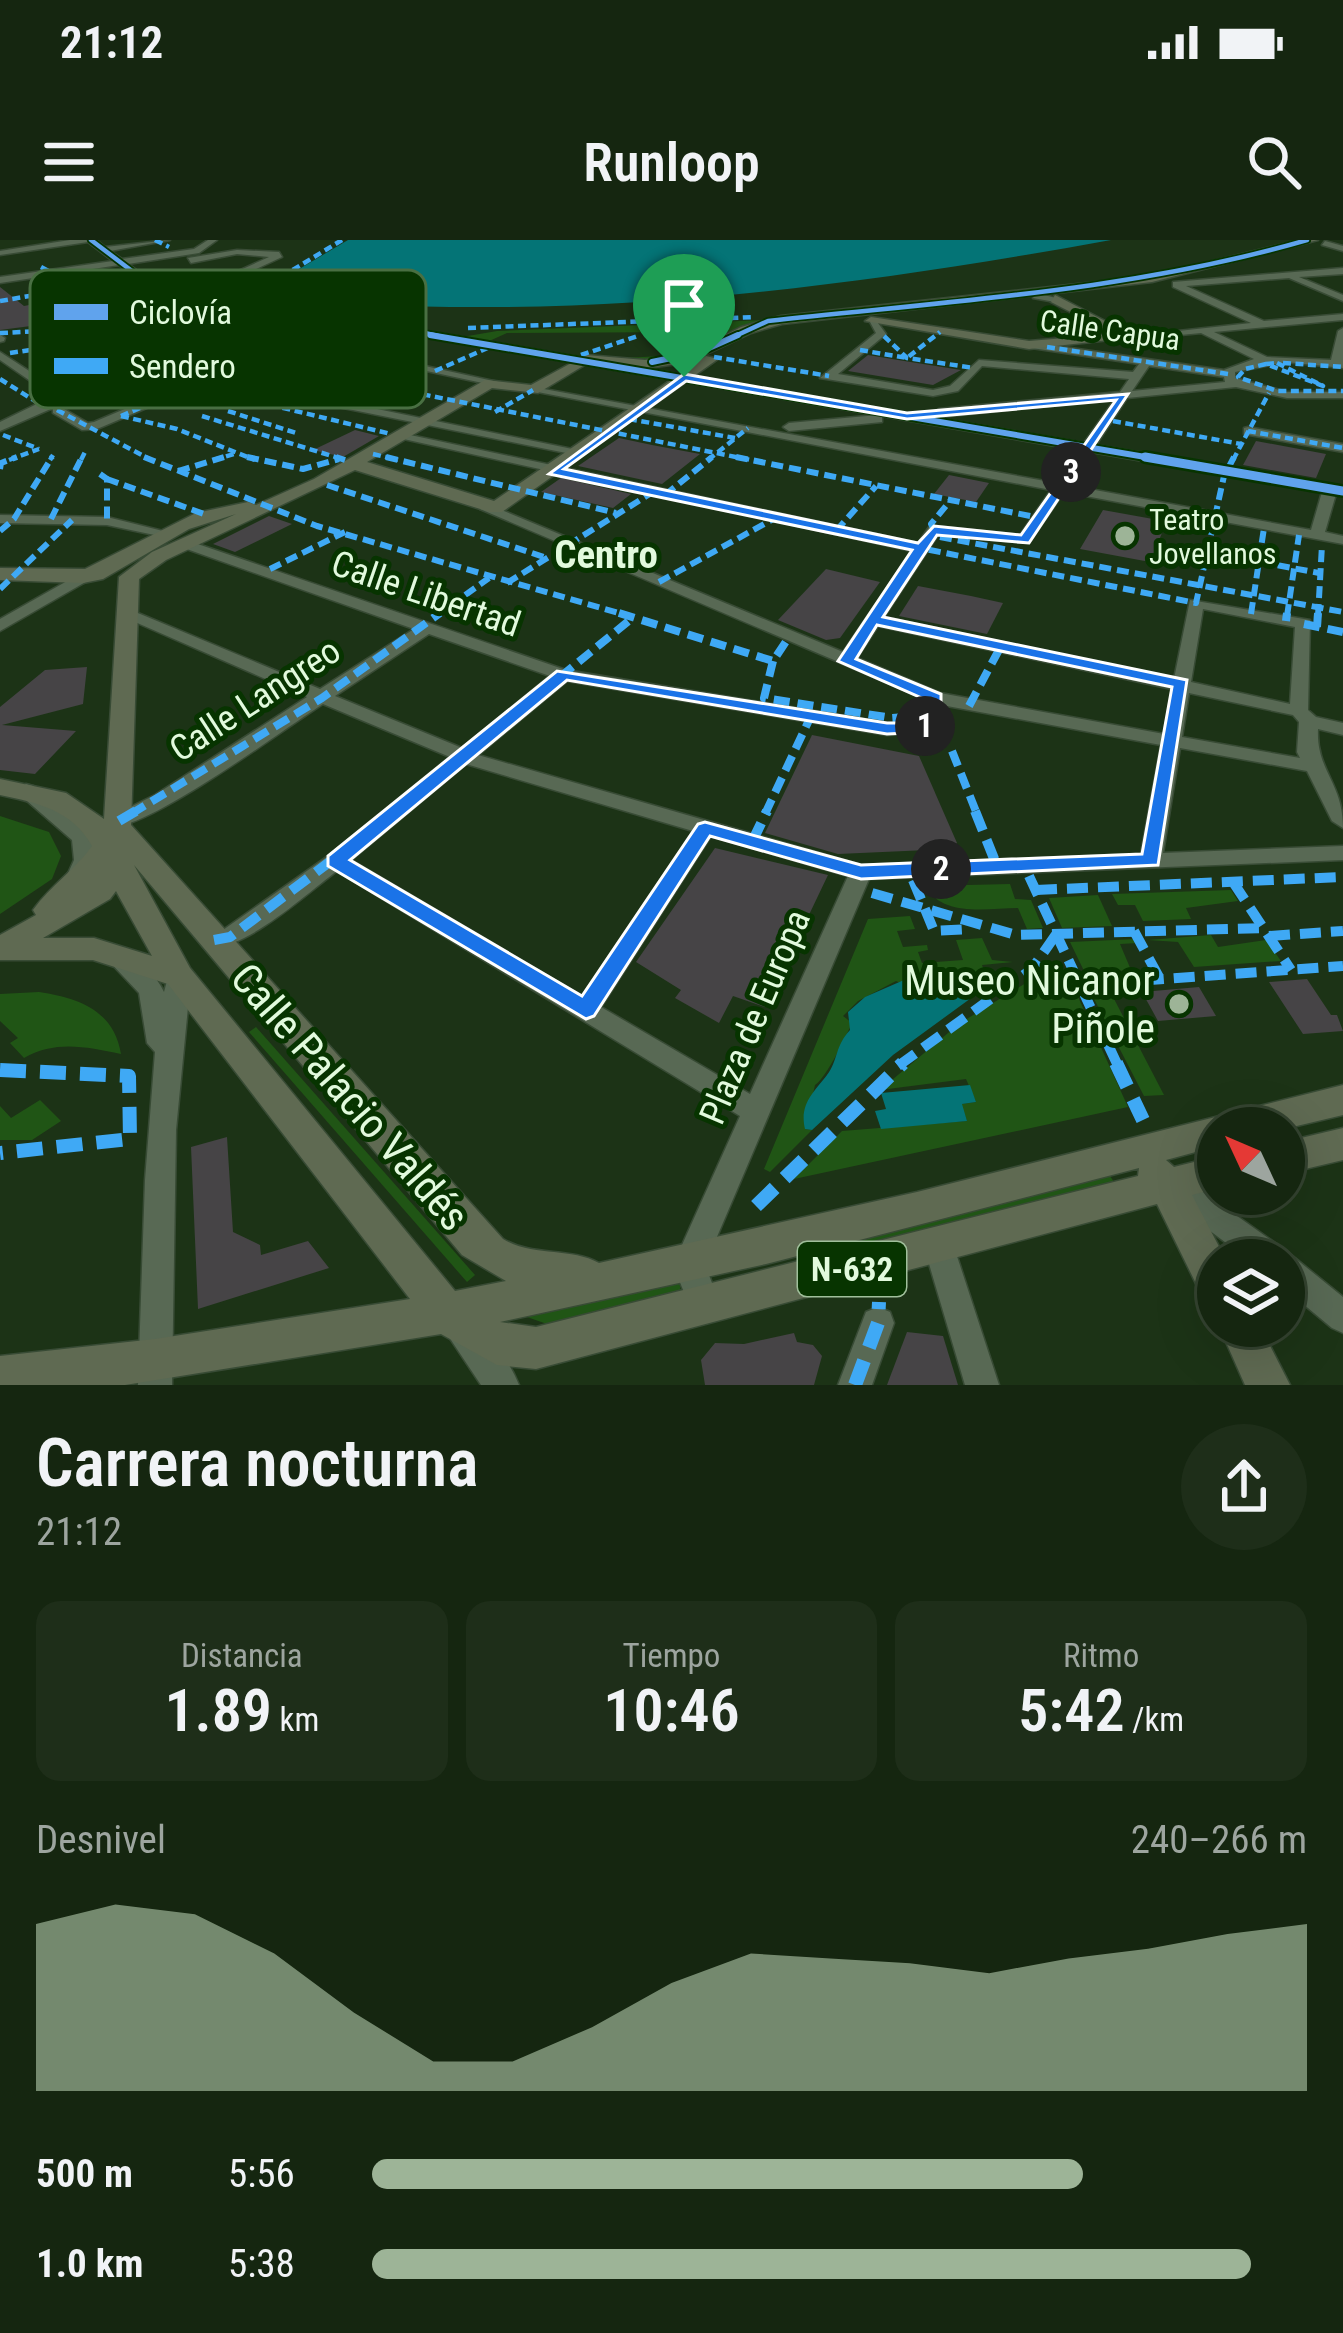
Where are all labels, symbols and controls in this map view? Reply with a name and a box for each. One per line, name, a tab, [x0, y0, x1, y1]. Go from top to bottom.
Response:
text: 21:12	[60, 16, 163, 69]
icon: menu	[36, 129, 102, 195]
icon: search	[1241, 129, 1307, 195]
text: Runloop	[583, 131, 760, 194]
pin	[633, 254, 735, 377]
legend	[30, 270, 426, 408]
icon: arrive	[651, 272, 717, 338]
text: Ciclovía	[129, 293, 232, 332]
street label: Calle Capua	[1038, 303, 1182, 357]
text: Sendero	[129, 347, 236, 386]
pin: 3	[1041, 442, 1101, 502]
text: 3	[1063, 452, 1079, 491]
place label: Teatro Jovellanos	[1149, 502, 1276, 571]
marker: Teatro Jovellanos	[1112, 523, 1138, 549]
district label: Centro	[554, 532, 658, 578]
street label: Calle Libertad	[326, 542, 526, 646]
street label: Calle Langreo	[162, 629, 348, 771]
pin: 1	[895, 696, 955, 756]
text: 1	[917, 706, 933, 745]
pin: 2	[911, 839, 971, 899]
text: 2	[933, 849, 949, 888]
street label: Plaza de Europa	[691, 904, 819, 1130]
street label: Calle Palacio Valdés	[221, 954, 479, 1240]
place label: Museo Nicanor Piñole	[904, 956, 1155, 1053]
marker: Museo Nicanor Piñole	[1166, 991, 1192, 1017]
north arrow	[1197, 1107, 1305, 1215]
map controls	[1197, 1107, 1305, 1347]
button: layers	[1197, 1239, 1305, 1347]
road number: N-632	[798, 1242, 906, 1296]
button: share	[1181, 1424, 1307, 1550]
text: Carrera nocturna	[36, 1425, 478, 1502]
text: 21:12	[36, 1509, 122, 1555]
text: Distancia	[181, 1636, 303, 1675]
text: Tiempo	[623, 1636, 720, 1675]
text: Ritmo	[1063, 1636, 1139, 1675]
text: 1.89	[164, 1675, 272, 1746]
text: 10:46	[603, 1675, 740, 1746]
text: 5:42	[1018, 1675, 1125, 1746]
text: km	[272, 1700, 319, 1739]
text: /km	[1125, 1700, 1184, 1739]
text: Desnivel	[36, 1817, 166, 1863]
text: 240–266 m	[1131, 1817, 1307, 1863]
text: 500 m	[36, 2151, 133, 2197]
text: 5:56	[228, 2151, 295, 2197]
text: 1.0 km	[36, 2241, 143, 2287]
text: 5:38	[228, 2241, 295, 2287]

